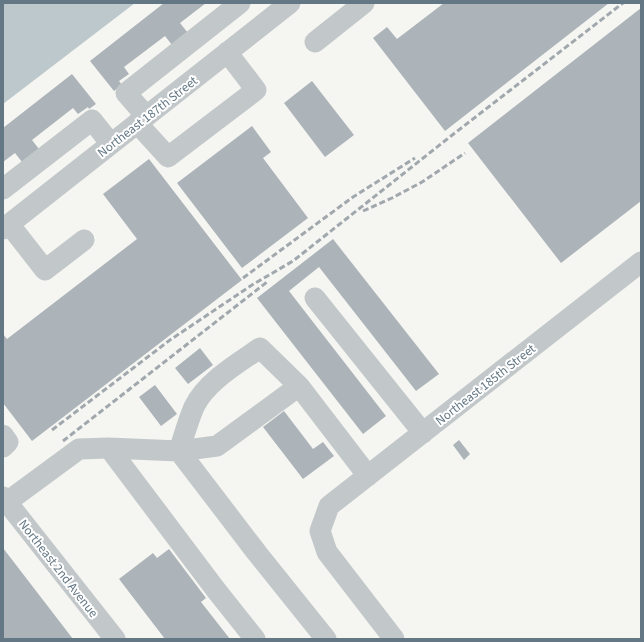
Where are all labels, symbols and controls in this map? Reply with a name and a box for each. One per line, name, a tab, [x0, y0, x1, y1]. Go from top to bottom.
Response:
street label: Northeast 187th Street	[94, 72, 202, 162]
street label: Northeast 185th Street	[432, 340, 540, 430]
street label: Northeast 2nd Avenue	[14, 516, 102, 621]

